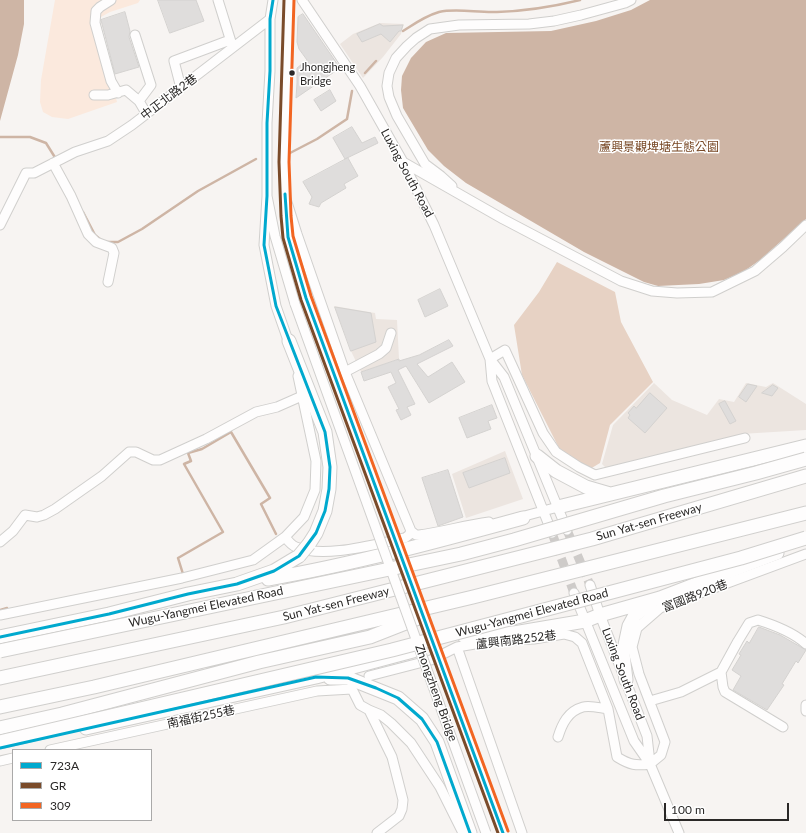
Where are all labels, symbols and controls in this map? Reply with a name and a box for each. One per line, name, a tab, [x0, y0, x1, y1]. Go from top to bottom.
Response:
place label: Jhongjheng Bridge	[300, 60, 355, 86]
marker: Jhongjheng Bridge	[287, 68, 297, 78]
street label: 中正北路2巷	[138, 71, 200, 123]
street label: Luxing South Road	[378, 126, 436, 220]
park label: 蘆興景觀埤塘生態公園	[599, 140, 719, 154]
street label: Sun Yat-sen Freeway	[594, 500, 704, 544]
street label: 富國路920巷	[660, 577, 730, 615]
street label: Wugu-Yangmei Elevated Road	[128, 584, 284, 630]
street label: Sun Yat-sen Freeway	[281, 584, 391, 624]
street label: Wugu-Yangmei Elevated Road	[454, 586, 610, 640]
street label: Luxing South Road	[599, 626, 647, 722]
street label: 蘆興南路252巷	[475, 628, 557, 652]
street label: Zhongzheng Bridge	[412, 643, 460, 743]
street label: 南福街255巷	[166, 703, 236, 731]
legend	[12, 749, 152, 821]
text: 723A	[50, 758, 79, 773]
text: GR	[50, 778, 66, 793]
scale bar	[666, 795, 791, 821]
text: 309	[50, 798, 71, 813]
text: 100 m	[671, 802, 705, 817]

